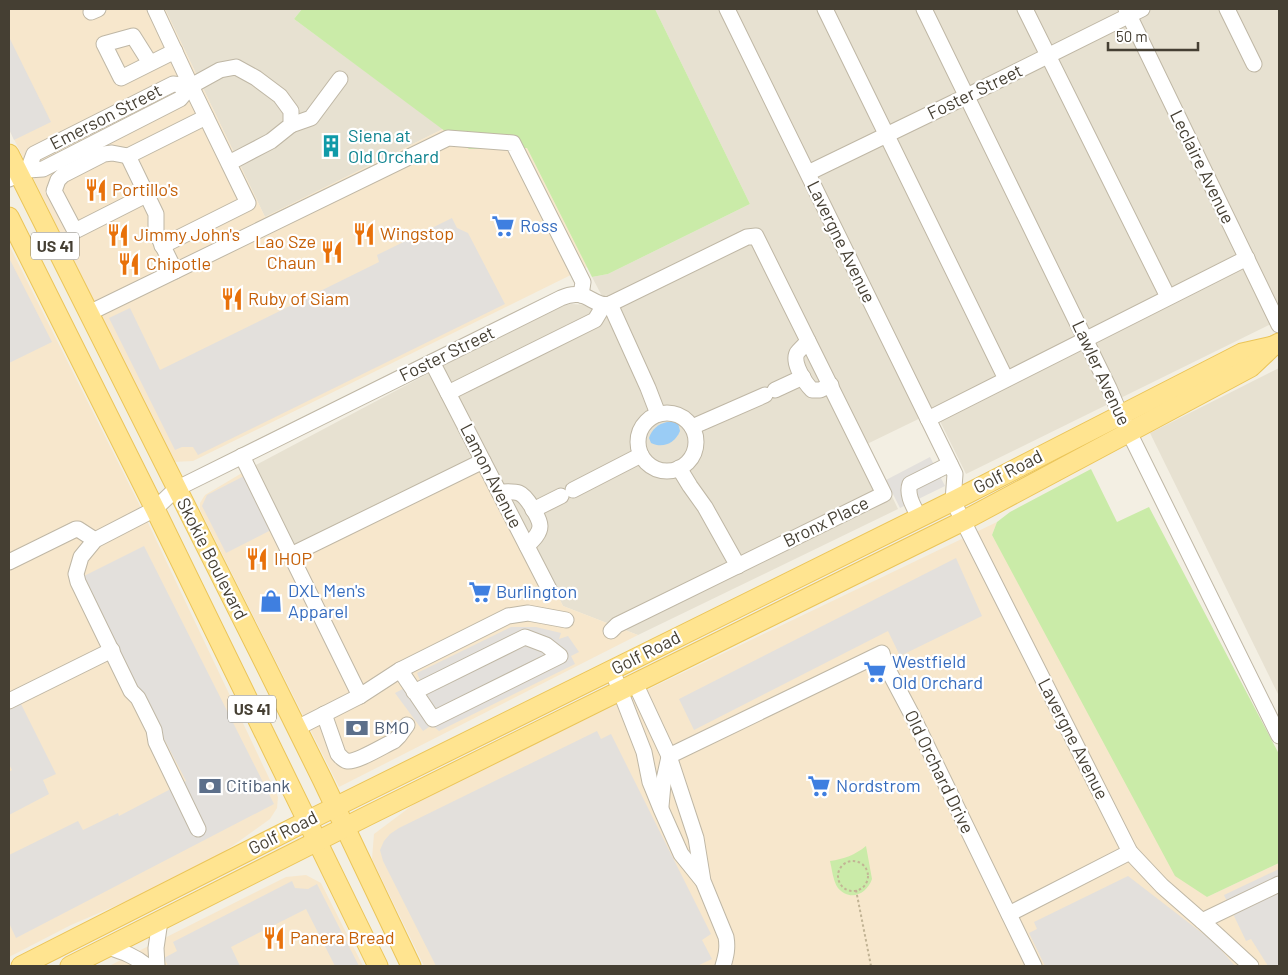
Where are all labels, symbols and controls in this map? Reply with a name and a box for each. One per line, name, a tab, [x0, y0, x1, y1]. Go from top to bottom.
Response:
scale bar	[1108, 20, 1198, 52]
text: 50 m	[1116, 27, 1148, 45]
street label: Foster Street	[923, 59, 1026, 124]
street label: Emerson Street	[46, 78, 165, 154]
street label: Leclaire Avenue	[1166, 106, 1240, 227]
place label: Siena at Old Orchard	[348, 124, 439, 167]
building icon: Siena at Old Orchard	[318, 133, 344, 159]
restaurant icon: Portillo's	[83, 177, 109, 203]
street label: Lavergne Avenue	[803, 177, 881, 306]
place label: Portillo's	[112, 178, 179, 200]
supermarket icon: Ross	[490, 213, 516, 239]
place label: Ross	[520, 214, 558, 236]
restaurant icon: Wingstop	[351, 221, 377, 247]
restaurant icon: Jimmy John's	[105, 222, 131, 248]
place label: Wingstop	[380, 222, 454, 244]
place label: Jimmy John's	[134, 223, 240, 245]
place label: Lao Sze Chaun	[255, 230, 316, 273]
road number: US 41	[31, 232, 79, 260]
restaurant icon: Lao Sze Chaun	[319, 239, 345, 265]
restaurant icon: Chipotle	[116, 251, 142, 277]
place label: Chipotle	[146, 252, 211, 274]
restaurant icon: Ruby of Siam	[219, 286, 245, 312]
place label: Ruby of Siam	[248, 287, 349, 309]
street label: Lawler Avenue	[1068, 317, 1136, 429]
street label: Foster Street	[395, 321, 498, 386]
street label: Lamon Avenue	[456, 420, 528, 532]
street label: Golf Road	[969, 444, 1046, 498]
street label: Bronx Place	[779, 491, 872, 551]
street label: Skokie Boulevard	[173, 494, 253, 623]
restaurant icon: IHOP	[244, 546, 270, 572]
place label: IHOP	[274, 547, 312, 569]
place label: DXL Men's Apparel	[288, 579, 366, 622]
supermarket icon: Burlington	[467, 579, 493, 605]
place label: Burlington	[496, 580, 577, 602]
shop icon: DXL Men's Apparel	[258, 588, 284, 614]
street label: Golf Road	[607, 625, 684, 679]
place label: Westfield Old Orchard	[892, 650, 983, 693]
supermarket icon: Westfield Old Orchard	[862, 659, 888, 685]
street label: Lavergne Avenue	[1034, 674, 1114, 803]
road number: US 41	[228, 696, 276, 722]
street label: Old Orchard Drive	[900, 706, 979, 837]
bank icon: BMO	[344, 715, 370, 741]
place label: BMO	[374, 716, 409, 738]
bank icon: Citibank	[197, 773, 223, 799]
supermarket icon: Nordstrom	[806, 773, 832, 799]
place label: Citibank	[226, 774, 290, 796]
place label: Nordstrom	[836, 774, 921, 796]
street label: Golf Road	[244, 805, 321, 859]
restaurant icon: Panera Bread	[261, 925, 287, 951]
place label: Panera Bread	[290, 926, 395, 948]

